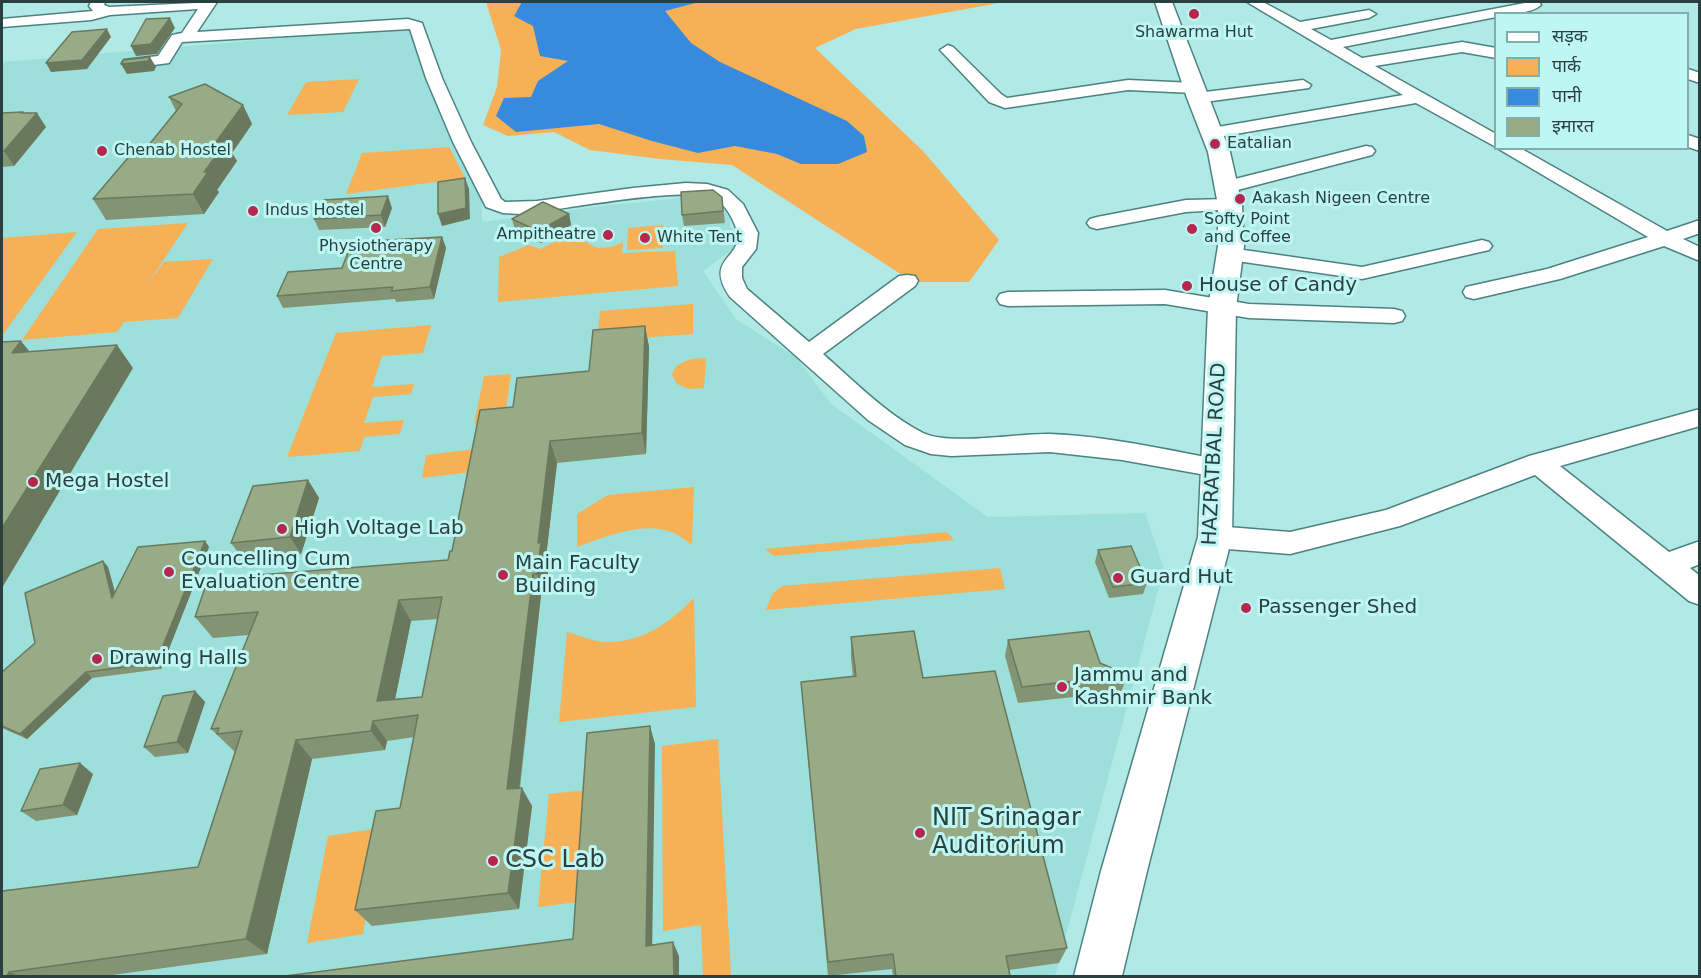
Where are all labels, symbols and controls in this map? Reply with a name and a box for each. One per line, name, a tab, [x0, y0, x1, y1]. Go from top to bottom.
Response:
marker: Shawarma Hut	[1187, 7, 1201, 21]
legend	[1494, 12, 1689, 150]
place label: Shawarma Hut	[1135, 23, 1253, 43]
text: सड़क	[1552, 25, 1588, 46]
text: पार्क	[1552, 55, 1581, 76]
text: पानी	[1552, 85, 1582, 106]
text: इमारत	[1552, 115, 1594, 136]
place label: Eatalian	[1227, 134, 1292, 154]
marker: Eatalian	[1208, 137, 1222, 151]
place label: Chenab Hostel	[114, 141, 231, 161]
marker: Chenab Hostel	[95, 144, 109, 158]
place label: Aakash Nigeen Centre	[1252, 189, 1430, 209]
marker: Aakash Nigeen Centre	[1233, 192, 1247, 206]
place label: Indus Hostel	[265, 201, 364, 221]
marker: Indus Hostel	[246, 204, 260, 218]
place label: Softy Point and Coffee	[1204, 210, 1291, 248]
marker: Physiotherapy Centre	[369, 221, 383, 235]
marker: Softy Point and Coffee	[1185, 222, 1199, 236]
place label: Ampitheatre	[496, 225, 596, 245]
marker: Ampitheatre	[601, 228, 615, 242]
place label: White Tent	[657, 228, 742, 248]
marker: White Tent	[638, 231, 652, 245]
place label: Physiotherapy Centre	[319, 237, 433, 275]
place label: House of Candy	[1199, 274, 1357, 298]
marker: House of Candy	[1180, 279, 1194, 293]
street label: HAZRATBAL ROAD	[1198, 362, 1232, 546]
place label: Mega Hostel	[45, 470, 169, 494]
marker: Mega Hostel	[26, 475, 40, 489]
place label: High Voltage Lab	[294, 517, 464, 541]
marker: High Voltage Lab	[275, 522, 289, 536]
place label: Councelling Cum Evaluation Centre	[181, 548, 360, 595]
place label: Main Faculty Building	[515, 552, 640, 599]
marker: Councelling Cum Evaluation Centre	[162, 565, 176, 579]
place label: Guard Hut	[1130, 566, 1233, 590]
marker: Main Faculty Building	[496, 568, 510, 582]
marker: Guard Hut	[1111, 571, 1125, 585]
place label: Passenger Shed	[1258, 596, 1417, 620]
marker: Passenger Shed	[1239, 601, 1253, 615]
place label: Drawing Halls	[109, 647, 247, 671]
marker: Drawing Halls	[90, 652, 104, 666]
place label: Jammu and Kashmir Bank	[1074, 664, 1212, 711]
marker: Jammu and Kashmir Bank	[1055, 680, 1069, 694]
place label: NIT Srinagar Auditorium	[932, 805, 1081, 861]
marker: NIT Srinagar Auditorium	[913, 826, 927, 840]
place label: CSC Lab	[505, 847, 605, 875]
marker: CSC Lab	[486, 854, 500, 868]

